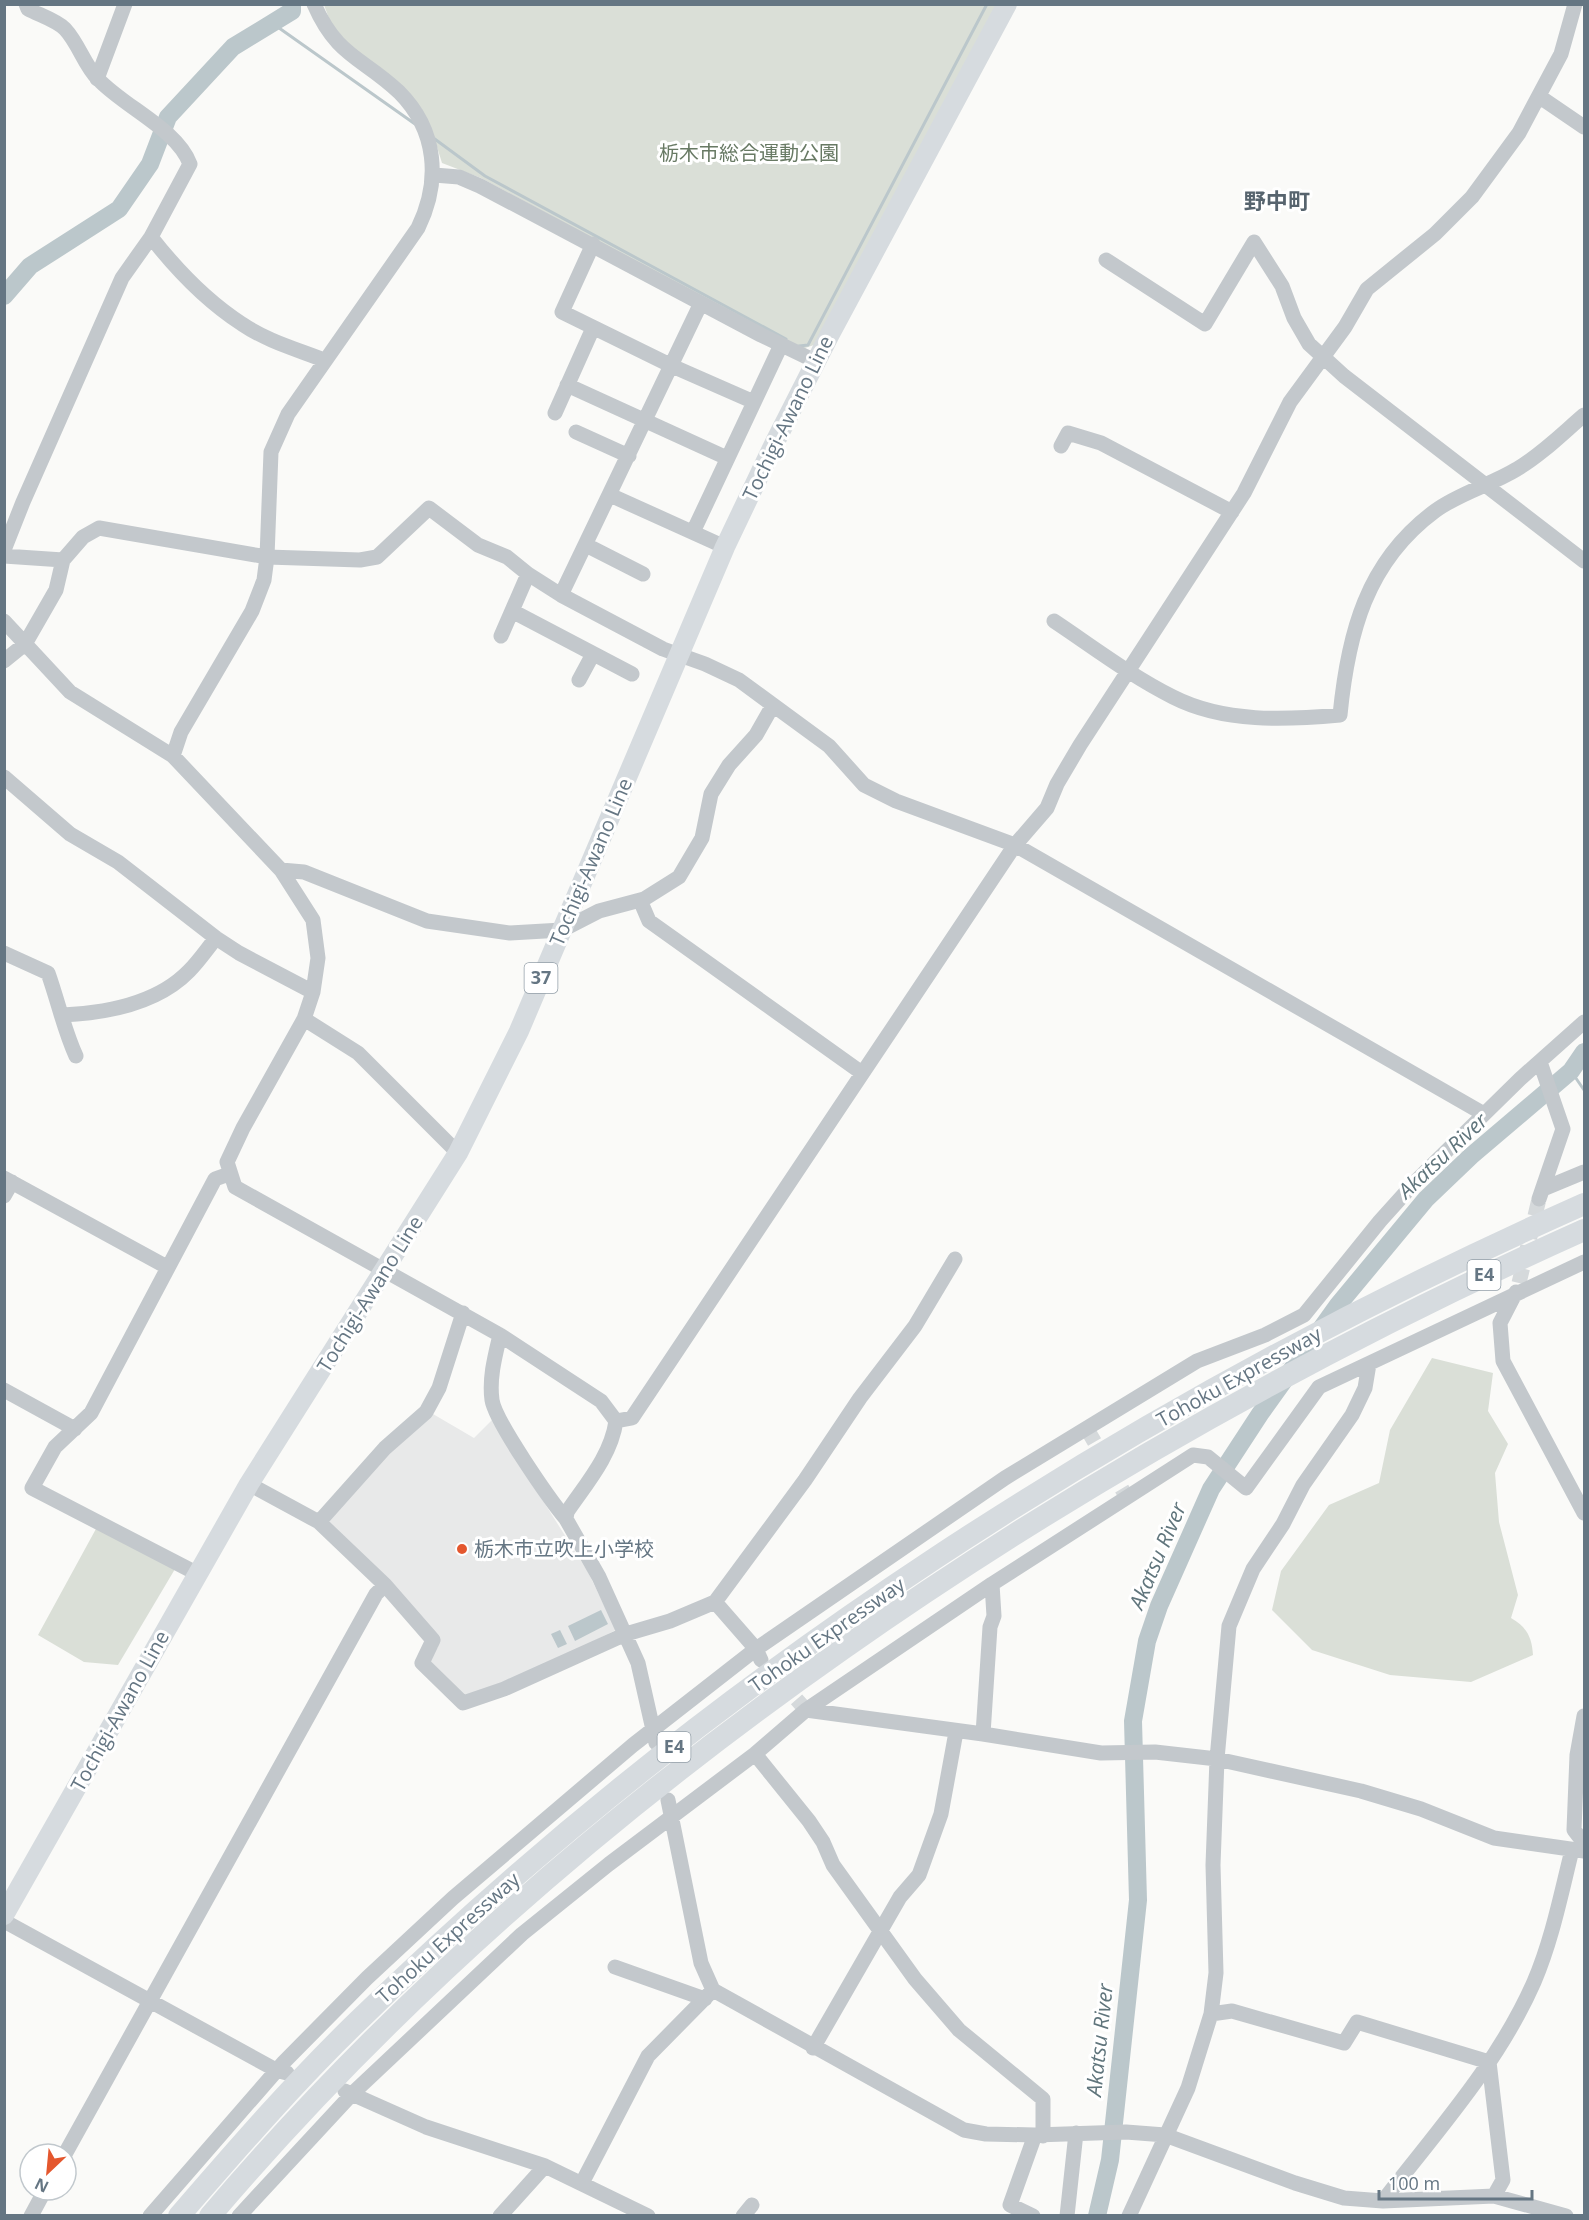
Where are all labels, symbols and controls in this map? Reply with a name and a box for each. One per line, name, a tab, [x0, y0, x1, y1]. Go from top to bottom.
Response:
park label: 栃木市総合運動公園	[659, 139, 839, 166]
district label: 野中町	[1244, 185, 1310, 215]
street label: Tochigi-Awano Line	[736, 331, 839, 505]
street label: Tochigi-Awano Line	[543, 774, 638, 950]
road number: 37	[524, 963, 558, 993]
water label: Akatsu River	[1390, 1106, 1494, 1205]
street label: Tochigi-Awano Line	[310, 1210, 429, 1377]
road number: E4	[1468, 1260, 1500, 1290]
street label: Tohoku Expressway	[1152, 1320, 1327, 1433]
water label: Akatsu River	[1121, 1497, 1192, 1615]
place label: 栃木市立吹上小学校	[474, 1535, 654, 1562]
marker: 栃木市立吹上小学校	[455, 1542, 469, 1556]
street label: Tohoku Expressway	[744, 1570, 911, 1698]
street label: Tochigi-Awano Line	[64, 1625, 175, 1796]
road number: E4	[658, 1732, 690, 1762]
street label: Tohoku Expressway	[370, 1865, 526, 2009]
water label: Akatsu River	[1079, 1981, 1119, 2100]
north arrow	[18, 2142, 78, 2202]
scale bar	[1379, 2163, 1532, 2201]
text: 100 m	[1388, 2171, 1440, 2195]
text: N	[31, 2173, 52, 2198]

